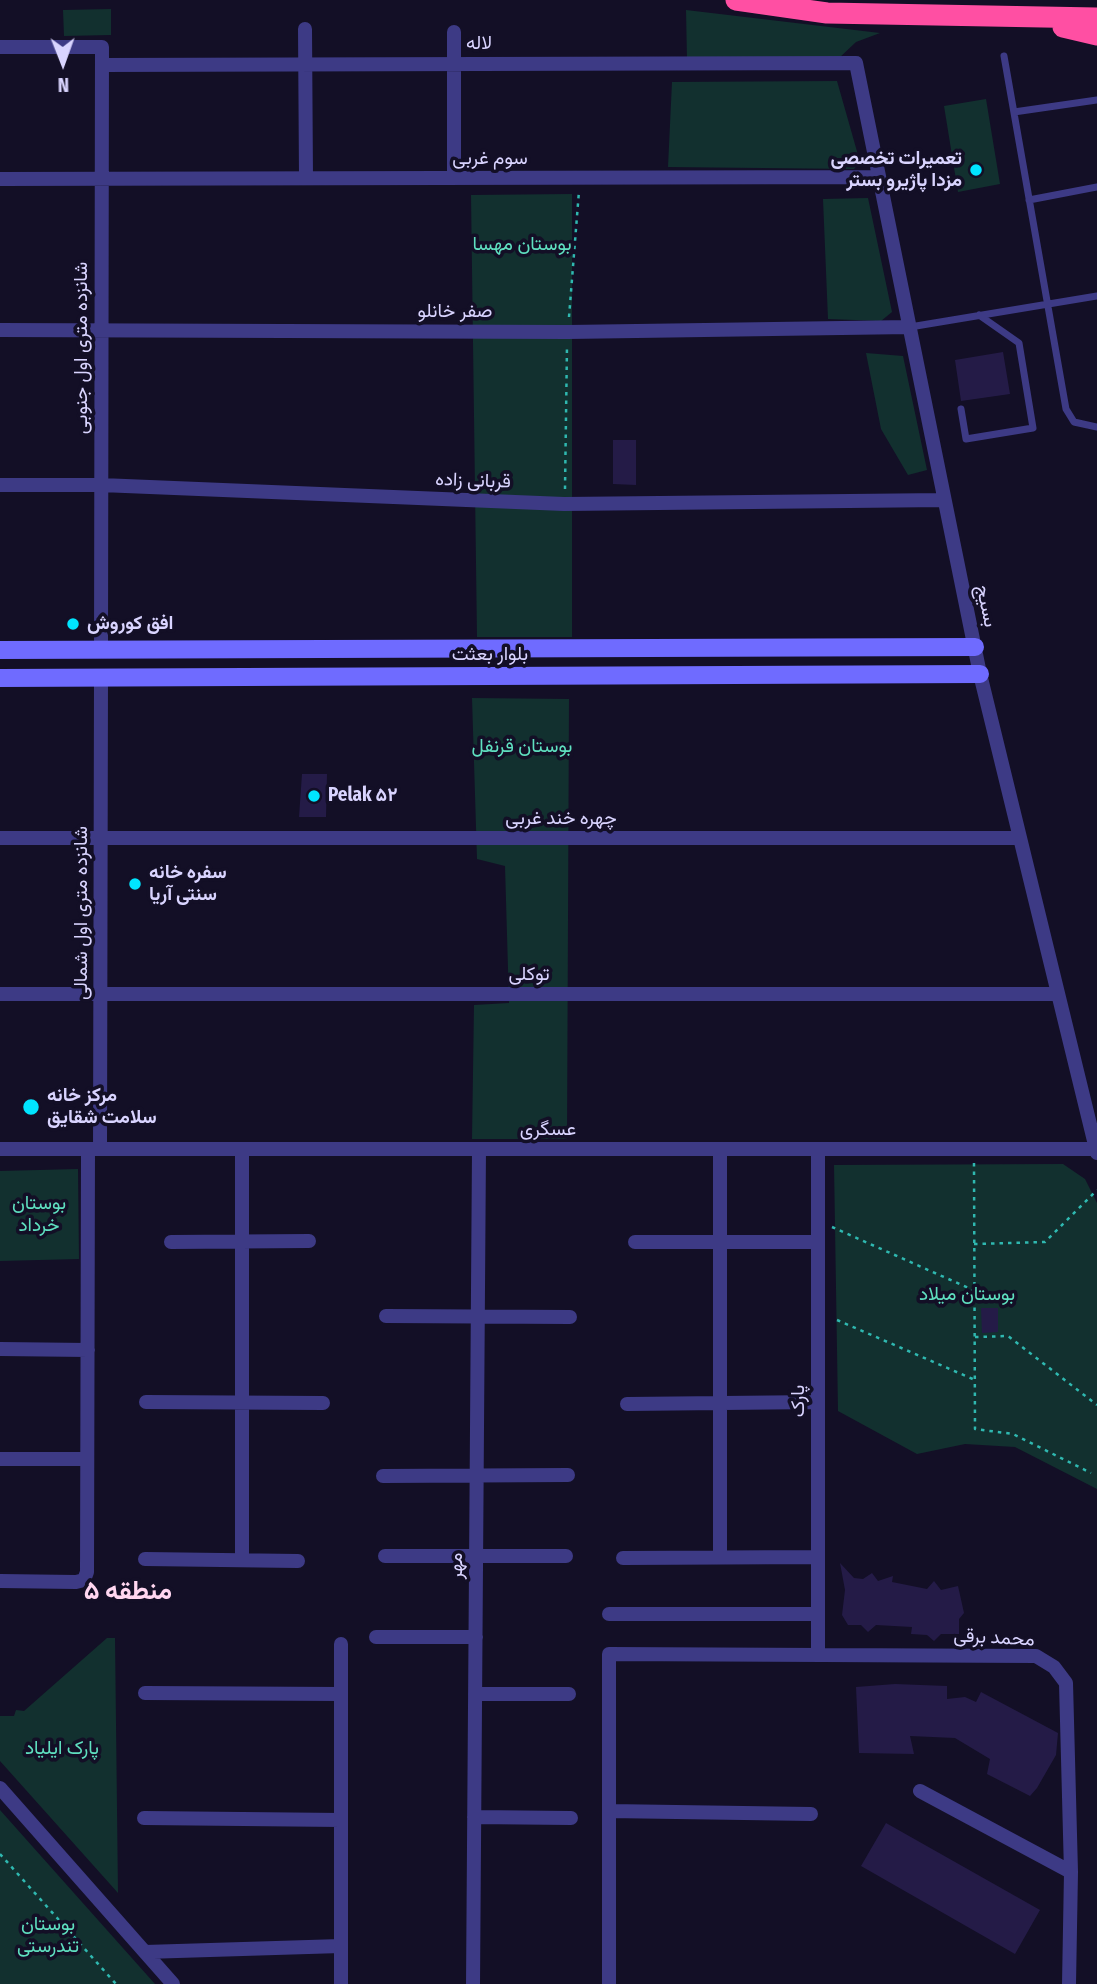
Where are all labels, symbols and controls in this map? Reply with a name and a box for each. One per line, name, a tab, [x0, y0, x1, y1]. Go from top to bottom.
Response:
north arrow	[28, 28, 98, 98]
street label: لاله	[466, 33, 492, 55]
text: N	[57, 73, 69, 96]
street label: سوم غربی	[452, 148, 528, 170]
place label: تعمیرات تخصصی مزدا پاژیرو بستر	[830, 148, 962, 192]
marker: تعمیرات تخصصی مزدا پاژیرو بستر	[968, 162, 984, 178]
park label: بوستان مهسا	[472, 234, 572, 256]
street label: شانزده متری اول جنوبی	[71, 262, 93, 434]
street label: صفر خانلو	[418, 301, 492, 323]
street label: قربانی زاده	[435, 468, 511, 494]
street label: بسیج	[970, 583, 1002, 629]
place label: افق کوروش	[87, 613, 173, 635]
marker: افق کوروش	[65, 616, 81, 632]
street label: بلوار بعثت	[452, 644, 528, 666]
park label: بوستان قرنفل	[472, 736, 572, 758]
place label: Pelak ۵۲	[328, 785, 397, 807]
marker: Pelak ۵۲	[306, 788, 322, 804]
street label: چهره خند غربی	[505, 808, 617, 830]
street label: شانزده متری اول شمالی	[71, 826, 93, 1000]
place label: سفره خانه سنتی آریا	[149, 862, 227, 906]
marker: سفره خانه سنتی آریا	[127, 876, 143, 892]
street label: توکلی	[508, 964, 550, 986]
place label: مرکز خانه سلامت شقایق	[47, 1085, 157, 1129]
marker: مرکز خانه سلامت شقایق	[21, 1097, 41, 1117]
street label: عسگری	[520, 1119, 576, 1141]
park label: بوستان خرداد	[12, 1193, 66, 1237]
park label: بوستان میلاد	[919, 1284, 1015, 1306]
street label: پارک	[788, 1385, 810, 1417]
street label: مهر	[446, 1553, 468, 1579]
district label: منطقه ۵	[84, 1576, 172, 1608]
street label: محمد برقی	[953, 1624, 1035, 1652]
park label: پارک ایلیاد	[25, 1738, 99, 1760]
park label: بوستان تندرستی	[17, 1914, 79, 1958]

